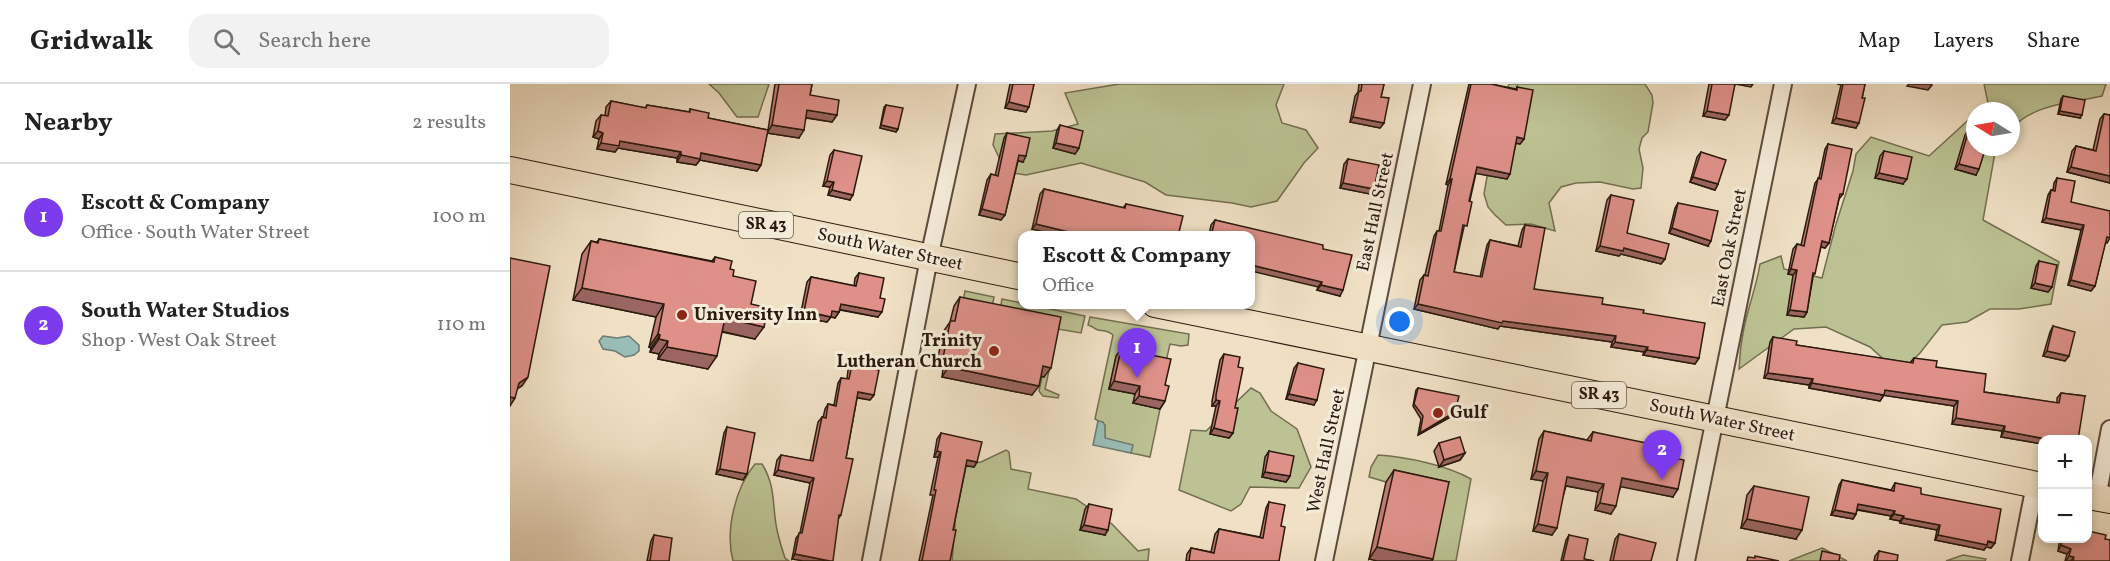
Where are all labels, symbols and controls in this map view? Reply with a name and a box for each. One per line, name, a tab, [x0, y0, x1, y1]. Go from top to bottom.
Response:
search box	[189, 14, 609, 68]
text: Gridwalk	[30, 22, 153, 61]
icon: search	[210, 25, 243, 58]
text: Search here	[258, 26, 371, 57]
text: Map	[1858, 27, 1900, 56]
text: Layers	[1933, 27, 1994, 56]
text: Share	[2027, 27, 2080, 56]
north arrow	[1966, 102, 2020, 156]
text: Nearby	[24, 105, 113, 141]
text: 2 results	[412, 109, 486, 137]
street label: East Hall Street	[1351, 150, 1401, 274]
street label: East Oak Street	[1706, 187, 1754, 309]
text: Escott & Company	[81, 188, 270, 219]
text: 1	[39, 203, 48, 231]
text: 100 m	[432, 203, 486, 231]
road number: SR 43	[739, 212, 793, 238]
text: Office · South Water Street	[81, 219, 310, 247]
street label: South Water Street	[815, 222, 965, 278]
popup	[1018, 231, 1255, 309]
text: Escott & Company	[1042, 241, 1231, 272]
text: Office	[1042, 272, 1094, 300]
text: South Water Studios	[81, 296, 290, 327]
place label: University Inn	[694, 303, 817, 328]
your location	[1385, 307, 1414, 336]
marker: University Inn	[675, 308, 689, 322]
text: 2	[38, 311, 49, 339]
text: 110 m	[437, 311, 486, 339]
text: Shop · West Oak Street	[81, 327, 277, 355]
pin: 1	[1118, 328, 1156, 378]
place label: Trinity Lutheran Church	[836, 329, 982, 375]
marker: Trinity Lutheran Church	[987, 344, 1001, 358]
road number: SR 43	[1572, 382, 1626, 408]
street label: West Hall Street	[1302, 386, 1352, 516]
street label: South Water Street	[1647, 393, 1797, 449]
place label: Gulf	[1450, 401, 1489, 426]
marker: Gulf	[1431, 406, 1445, 420]
pin: 2	[1642, 430, 1682, 480]
map controls	[2038, 435, 2092, 543]
button: +	[2038, 435, 2092, 489]
button: −	[2038, 489, 2092, 543]

